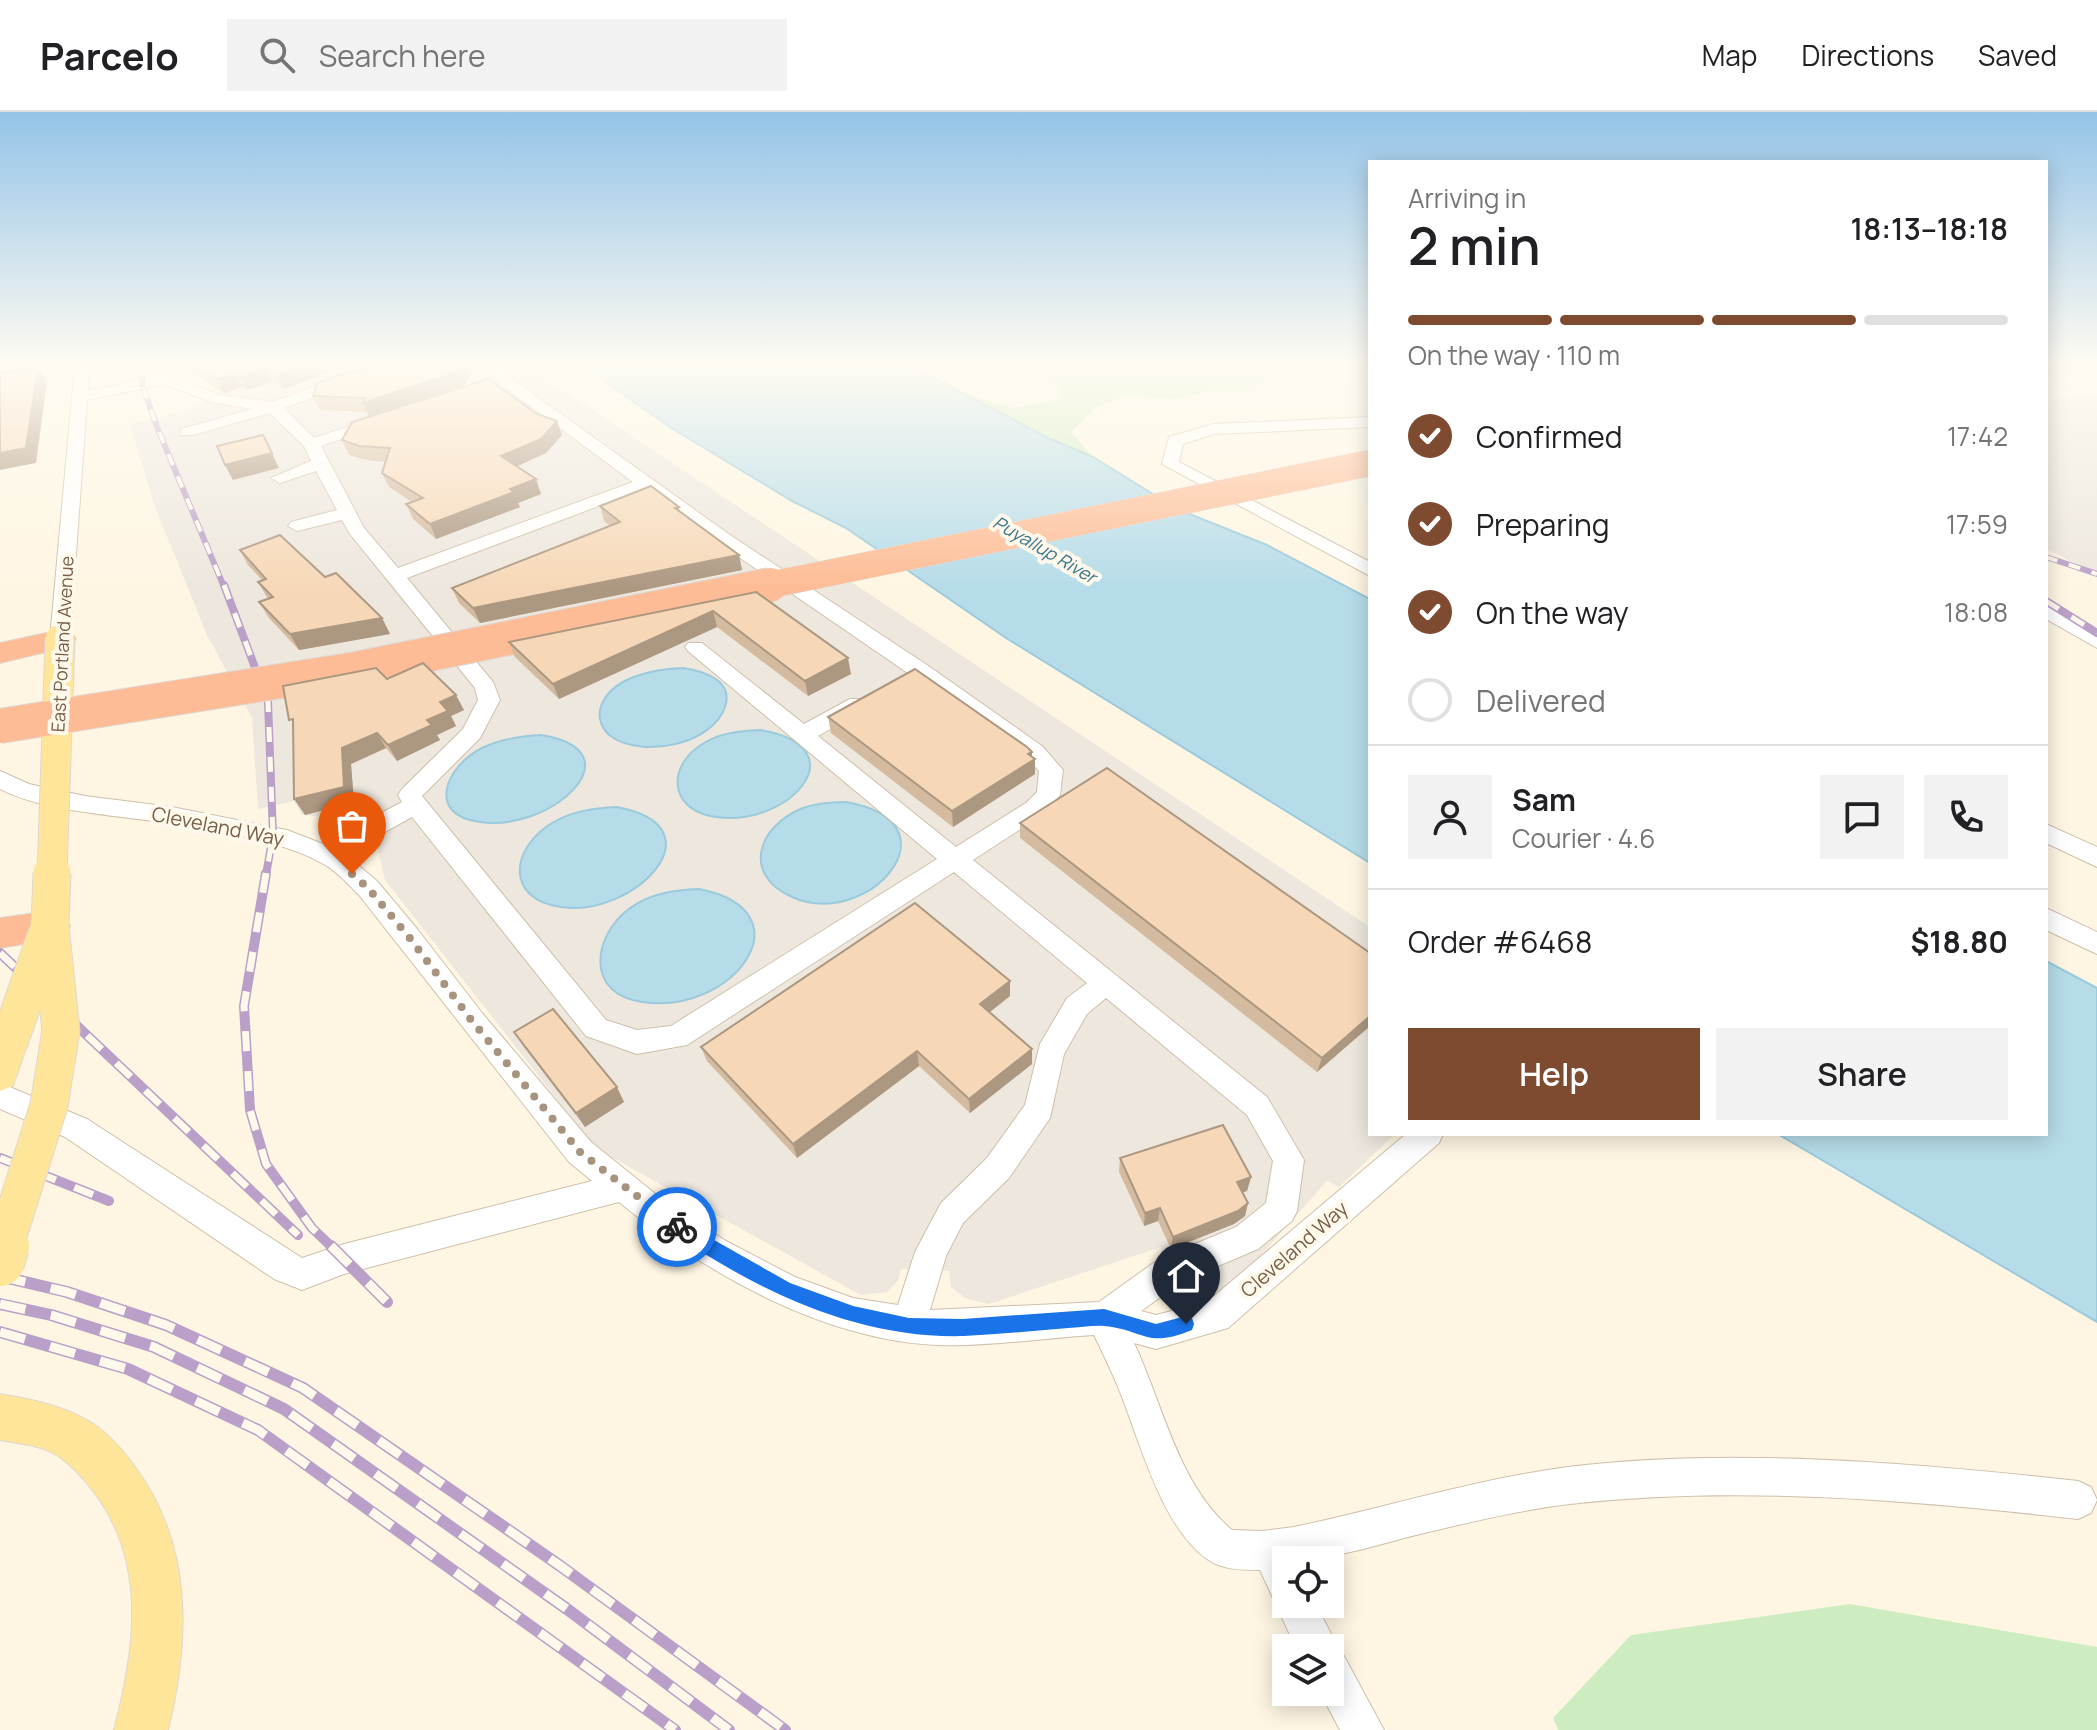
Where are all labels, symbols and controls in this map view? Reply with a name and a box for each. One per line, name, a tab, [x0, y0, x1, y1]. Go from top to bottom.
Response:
search box	[227, 19, 787, 91]
text: Parcelo	[40, 29, 179, 81]
icon: search	[255, 33, 299, 77]
text: Search here	[319, 35, 486, 76]
text: Map	[1702, 36, 1757, 74]
text: Directions	[1801, 36, 1934, 74]
text: Saved	[1978, 36, 2057, 74]
text: Arriving in	[1408, 180, 1526, 216]
text: 18:13–18:18	[1850, 208, 2008, 249]
text: 2 min	[1408, 210, 1541, 281]
text: On the way · 110 m	[1408, 337, 1620, 373]
icon: check	[1408, 414, 1452, 458]
text: Confirmed	[1476, 416, 1623, 457]
text: 17:42	[1947, 418, 2008, 454]
icon: check	[1408, 502, 1452, 546]
text: Preparing	[1476, 504, 1610, 545]
text: 17:59	[1946, 506, 2008, 542]
water label: Puyallup River	[989, 510, 1103, 589]
street label: East Portland Avenue	[45, 555, 79, 733]
icon: check	[1408, 590, 1452, 634]
text: On the way	[1476, 592, 1629, 633]
text: 18:08	[1944, 594, 2008, 630]
text: Delivered	[1476, 680, 1606, 721]
button: person	[1408, 775, 1492, 859]
button: chat	[1820, 775, 1904, 859]
button: phone	[1924, 775, 2008, 859]
text: Sam	[1512, 779, 1576, 820]
pin	[318, 792, 386, 874]
street label: Cleveland Way	[150, 800, 287, 852]
icon: bag	[330, 804, 374, 848]
text: Courier · 4.6	[1512, 820, 1655, 856]
text: Order #6468	[1408, 921, 1592, 962]
text: $18.80	[1910, 921, 2008, 962]
button: Help	[1408, 1028, 1700, 1120]
button: Share	[1716, 1028, 2008, 1120]
courier	[637, 1187, 717, 1267]
street label: Cleveland Way	[1235, 1195, 1354, 1303]
icon: bike	[655, 1205, 699, 1249]
pin	[1152, 1242, 1220, 1324]
icon: home	[1164, 1254, 1208, 1298]
map controls	[1272, 1546, 1344, 1706]
button: locate	[1272, 1546, 1344, 1618]
button: layers	[1272, 1634, 1344, 1706]

